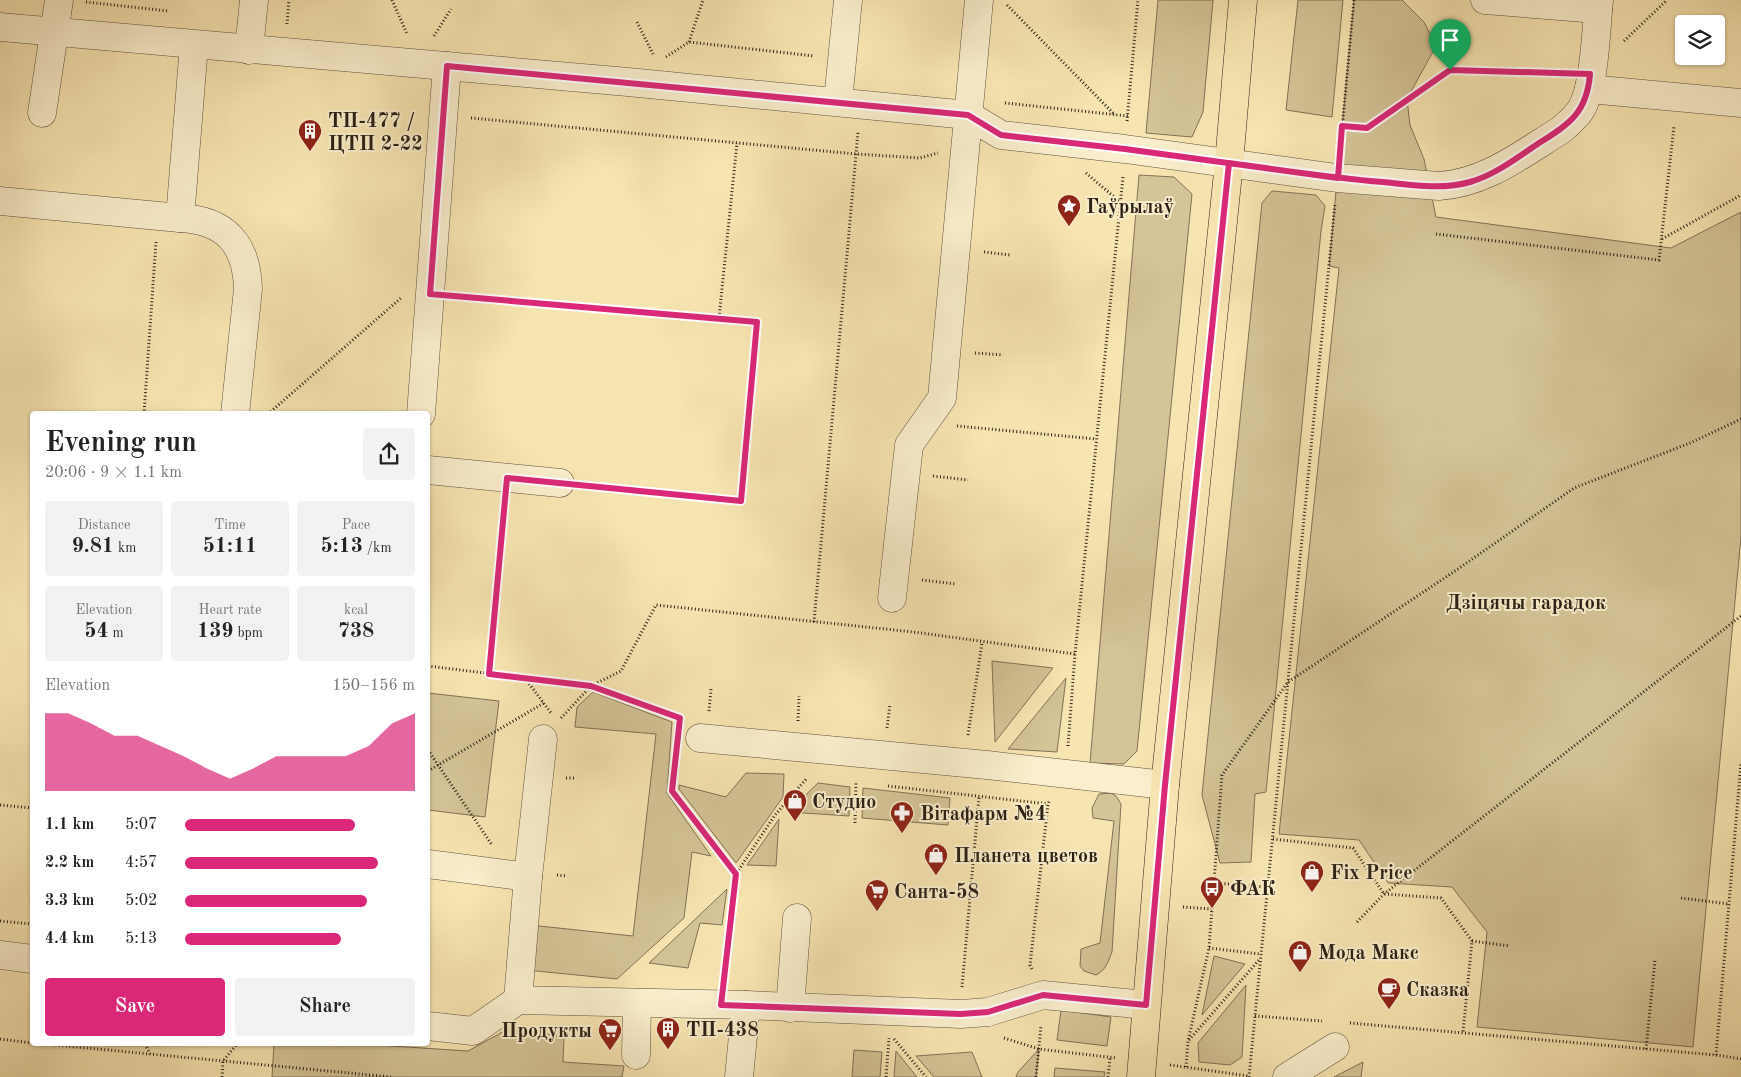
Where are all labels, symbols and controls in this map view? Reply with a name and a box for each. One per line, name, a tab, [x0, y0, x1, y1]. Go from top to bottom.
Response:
map controls	[1675, 15, 1725, 65]
button: layers	[1675, 15, 1725, 65]
pin	[1429, 19, 1471, 70]
icon: arrive	[1436, 26, 1464, 54]
place label: ТП-477 / ЦТП 2-22	[328, 112, 423, 155]
building icon: ТП-477 / ЦТП 2-22	[297, 118, 323, 152]
place icon: Гаўрылаў	[1056, 193, 1082, 227]
place label: Гаўрылаў	[1086, 198, 1174, 218]
button: share	[363, 428, 415, 480]
text: Evening run	[45, 430, 197, 458]
text: 20:06 · 9 × 1.1 km	[45, 465, 182, 481]
text: Distance	[78, 518, 130, 532]
text: Time	[214, 518, 246, 532]
text: Pace	[342, 518, 370, 532]
text: 9.81	[72, 536, 114, 557]
text: 51:11	[203, 536, 257, 557]
text: 5:13	[320, 536, 363, 557]
text: km	[114, 541, 136, 555]
text: /km	[363, 541, 392, 555]
district label: Дзіцячы гарадок	[1446, 593, 1606, 614]
text: Elevation	[76, 603, 132, 617]
text: Heart rate	[199, 603, 261, 617]
text: kcal	[344, 603, 368, 617]
text: 54	[84, 621, 109, 642]
text: 139	[197, 621, 234, 642]
text: 738	[338, 621, 374, 642]
text: m	[109, 626, 124, 640]
text: bpm	[234, 626, 263, 640]
text: Elevation	[45, 678, 110, 694]
text: 150–156 m	[332, 678, 415, 694]
shop icon: Студио	[782, 788, 808, 822]
place label: Студио	[812, 793, 876, 813]
pharmacy icon: Вітафарм №4	[889, 800, 915, 834]
place label: Вітафарм №4	[920, 805, 1047, 825]
text: 1.1 km	[45, 817, 94, 833]
text: 5:07	[125, 817, 157, 833]
shop icon: Планета цветов	[923, 842, 949, 876]
place label: Планета цветов	[954, 847, 1098, 867]
text: 2.2 km	[45, 855, 94, 871]
text: 4:57	[125, 855, 157, 871]
shop icon: Fix Price	[1299, 859, 1325, 893]
place label: Fix Price	[1330, 864, 1413, 884]
bus stop icon: ФАК	[1199, 875, 1225, 909]
supermarket icon: Санта-58	[864, 878, 890, 912]
place label: ФАК	[1230, 880, 1276, 900]
place label: Санта-58	[894, 882, 979, 903]
text: 3.3 km	[45, 893, 94, 909]
text: 5:02	[125, 893, 157, 909]
text: 4.4 km	[45, 931, 94, 947]
text: 5:13	[125, 931, 157, 947]
shop icon: Мода Макс	[1287, 939, 1313, 973]
place label: Мода Макс	[1318, 944, 1419, 964]
cafe icon: Сказка	[1376, 976, 1402, 1010]
button: Save	[45, 978, 225, 1036]
button: Share	[235, 978, 415, 1036]
place label: Сказка	[1406, 981, 1469, 1001]
building icon: ТП-438	[655, 1016, 681, 1050]
supermarket icon: Продукты	[597, 1017, 623, 1051]
place label: ТП-438	[686, 1021, 759, 1041]
place label: Продукты	[501, 1022, 592, 1042]

